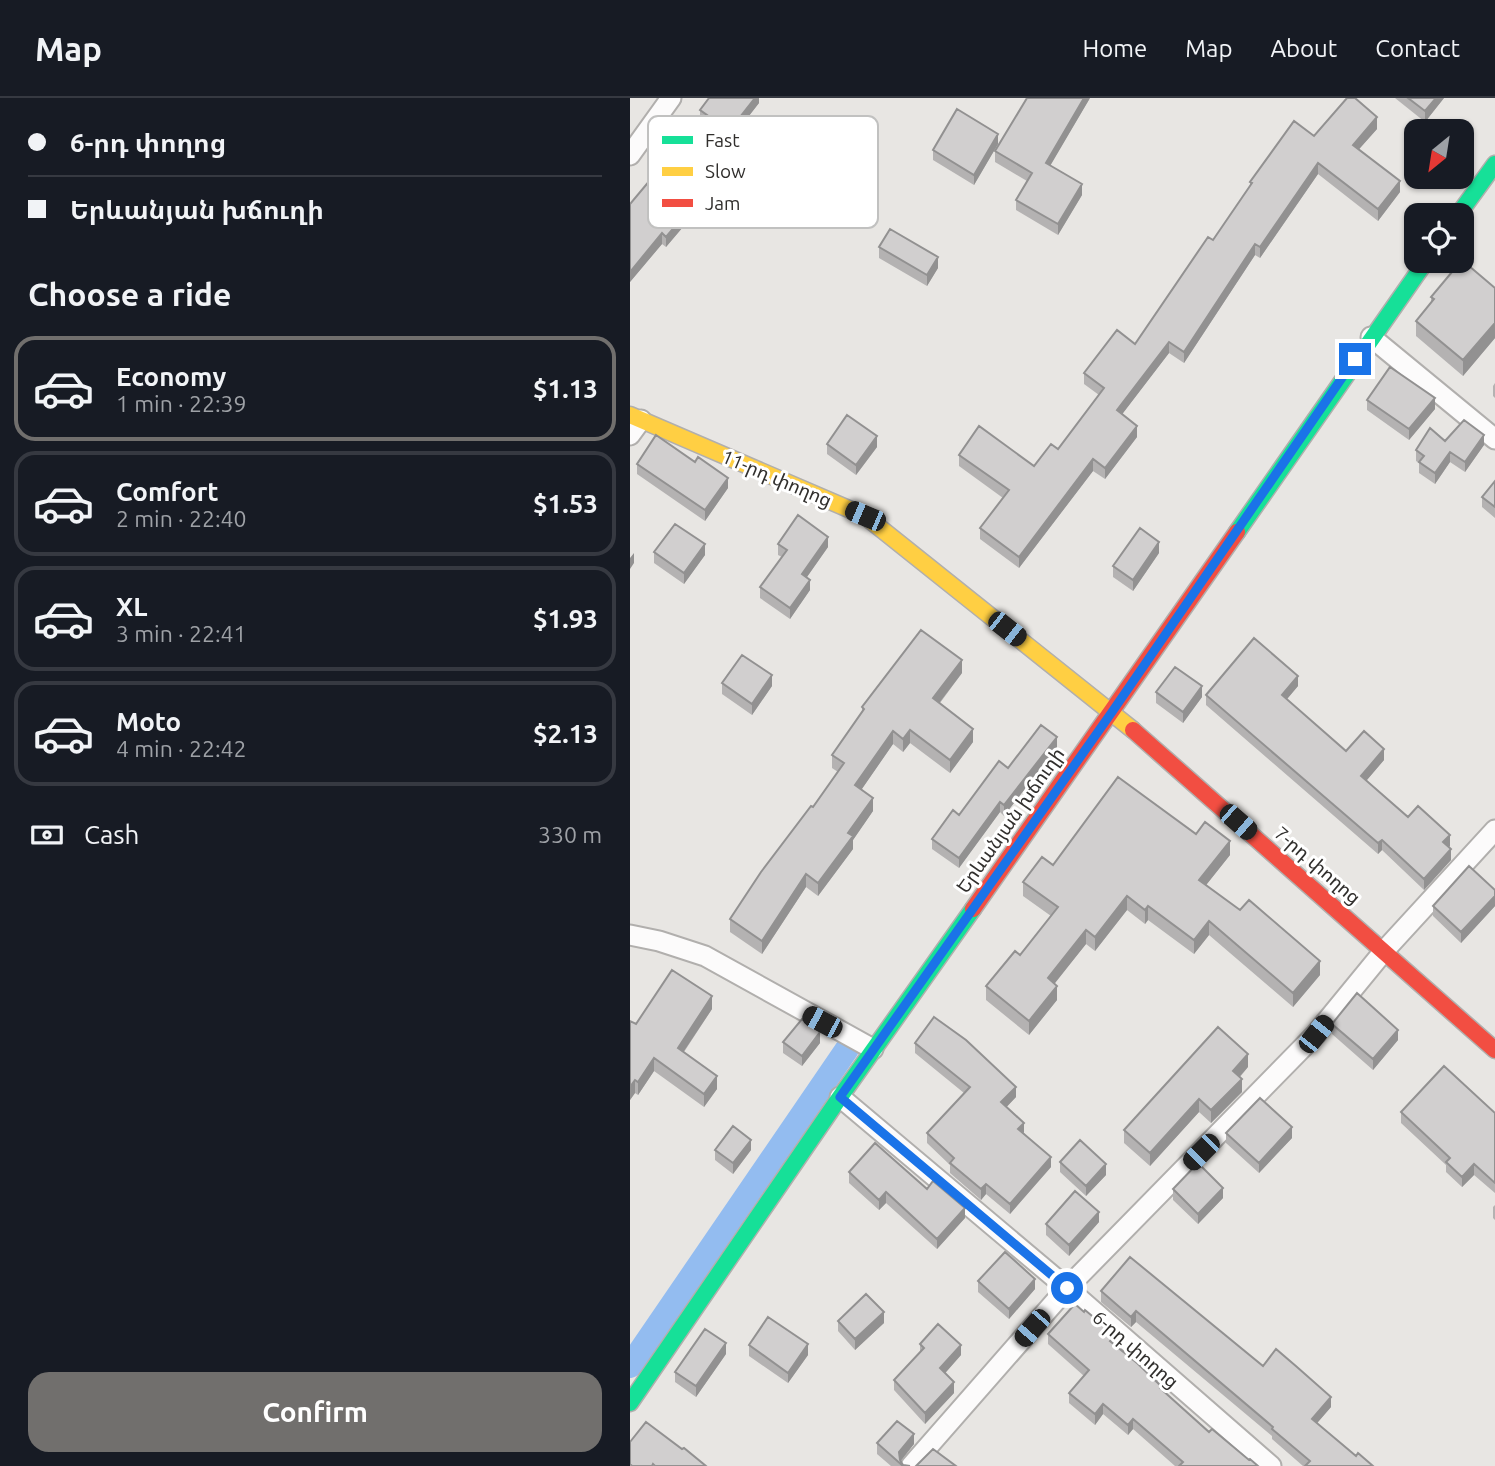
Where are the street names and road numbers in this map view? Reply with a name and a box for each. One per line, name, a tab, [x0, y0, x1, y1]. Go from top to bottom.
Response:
street label: 11-րդ փողոց	[718, 445, 835, 512]
street label: Երևանյան խճուղի	[952, 743, 1069, 898]
street label: 7-րդ փողոց	[1270, 822, 1365, 909]
street label: 6-րդ փողոց	[1088, 1306, 1183, 1393]

